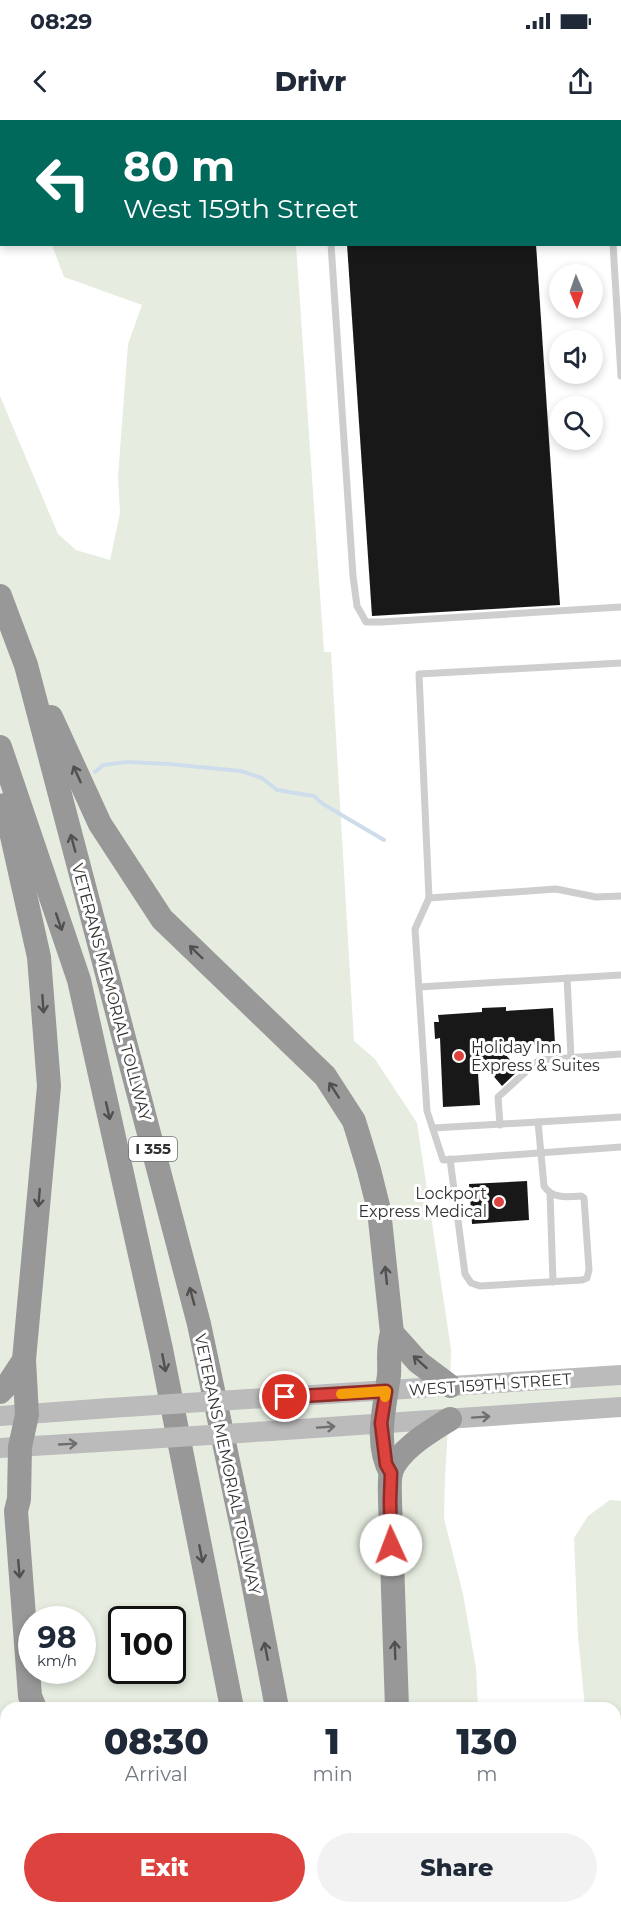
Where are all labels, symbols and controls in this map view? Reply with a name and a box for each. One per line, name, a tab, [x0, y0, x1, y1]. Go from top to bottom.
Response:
text: 08:29	[30, 8, 92, 35]
icon: back	[24, 65, 57, 98]
text: Drivr	[275, 65, 346, 98]
icon: share	[564, 65, 597, 98]
text: 80 m	[123, 140, 235, 192]
icon: left	[24, 144, 102, 222]
text: West 159th Street	[123, 192, 359, 225]
north arrow	[549, 264, 603, 318]
map controls	[549, 264, 603, 450]
button: sound	[549, 330, 603, 384]
button: search	[549, 396, 603, 450]
one-way arrow	[71, 766, 83, 784]
one-way arrow	[66, 834, 78, 853]
street label: VETERANS MEMORIAL TOLLWAY	[68, 861, 155, 1124]
one-way arrow	[54, 912, 65, 931]
one-way arrow	[189, 945, 204, 960]
one-way arrow	[38, 994, 49, 1014]
place label: Holiday Inn Express & Suites	[471, 1038, 600, 1075]
marker: Holiday Inn Express & Suites	[452, 1049, 466, 1063]
one-way arrow	[328, 1082, 340, 1099]
one-way arrow	[103, 1101, 114, 1120]
road number: I 355	[129, 1137, 177, 1161]
place label: Lockport Express Medical	[359, 1184, 487, 1221]
one-way arrow	[33, 1188, 44, 1208]
marker: Lockport Express Medical	[492, 1195, 506, 1209]
one-way arrow	[380, 1266, 391, 1286]
one-way arrow	[185, 1287, 197, 1306]
street label: VETERANS MEMORIAL TOLLWAY	[191, 1332, 265, 1597]
one-way arrow	[159, 1352, 170, 1372]
one-way arrow	[412, 1355, 427, 1369]
street label: WEST 159TH STREET	[408, 1369, 573, 1400]
pin	[259, 1371, 310, 1422]
icon: arrive	[268, 1380, 301, 1413]
one-way arrow	[471, 1411, 491, 1422]
one-way arrow	[315, 1422, 335, 1433]
one-way arrow	[57, 1438, 77, 1449]
position arrow	[359, 1513, 423, 1577]
one-way arrow	[196, 1544, 207, 1563]
one-way arrow	[14, 1558, 25, 1578]
speed limit sign: 100	[108, 1606, 186, 1684]
text: 98	[38, 1619, 76, 1656]
one-way arrow	[389, 1641, 400, 1661]
one-way arrow	[260, 1642, 271, 1661]
text: km/h	[37, 1651, 77, 1670]
text: 08:30	[104, 1719, 209, 1763]
text: 1	[325, 1719, 340, 1763]
text: 130	[456, 1719, 517, 1763]
text: Arrival	[125, 1762, 188, 1786]
text: min	[313, 1762, 353, 1786]
text: m	[476, 1762, 497, 1786]
button: Exit	[24, 1833, 305, 1902]
button: Share	[317, 1833, 597, 1902]

